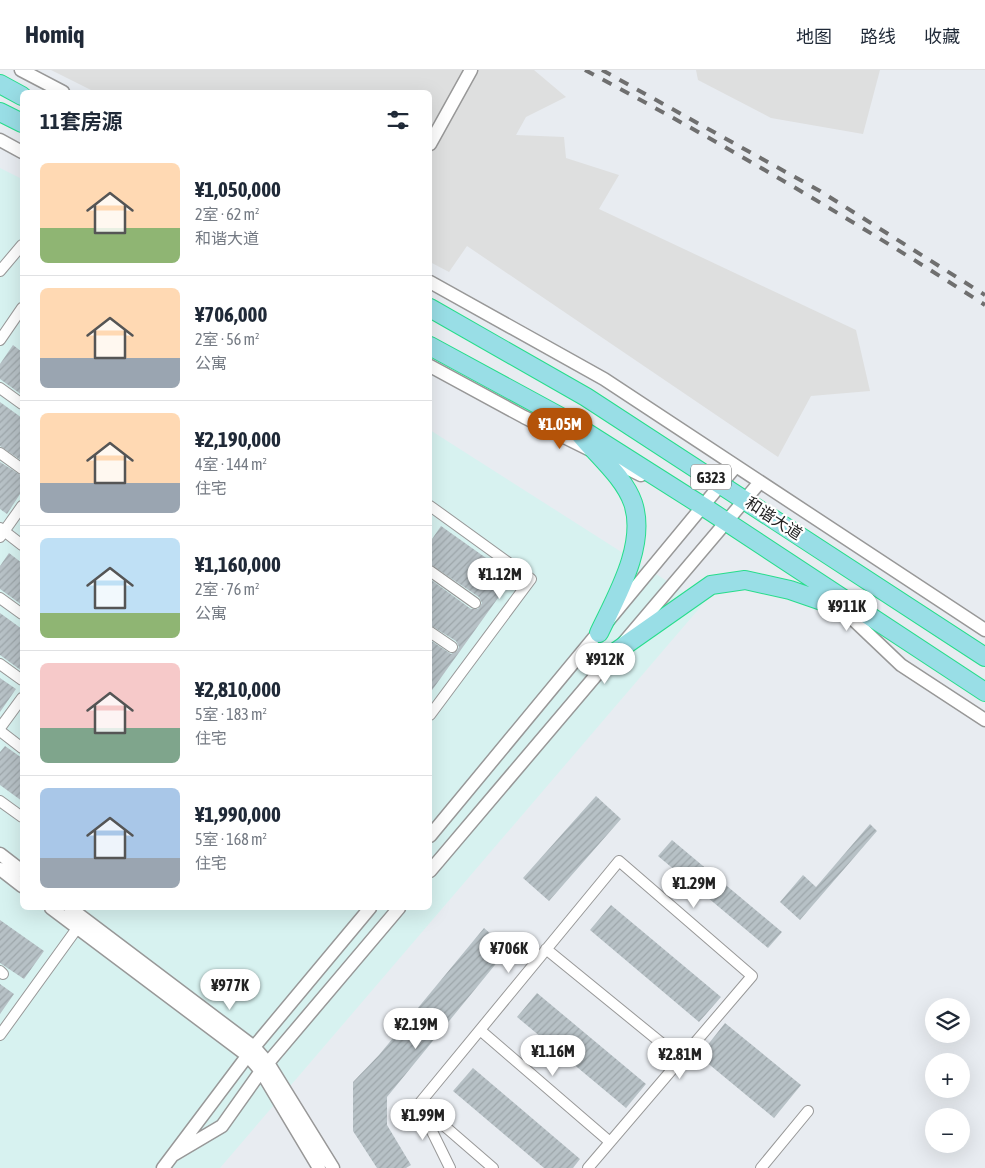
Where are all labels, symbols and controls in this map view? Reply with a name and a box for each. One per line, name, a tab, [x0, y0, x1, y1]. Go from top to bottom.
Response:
text: Homiq	[25, 21, 84, 48]
text: 地图	[796, 26, 832, 47]
text: 路线	[860, 26, 896, 47]
text: 收藏	[924, 26, 960, 47]
icon: filters	[384, 106, 412, 134]
text: 11套房源	[40, 109, 123, 133]
text: ¥1,050,000	[195, 177, 281, 201]
icon: home	[80, 183, 140, 243]
text: 2室 · 62 m²	[195, 205, 260, 223]
text: 和谐大道	[195, 229, 259, 247]
text: ¥706,000	[195, 302, 267, 326]
icon: home	[80, 308, 140, 368]
text: 2室 · 56 m²	[195, 330, 260, 348]
text: 公寓	[195, 354, 227, 372]
pin: ¥1.05M	[519, 408, 601, 450]
text: ¥1.05M	[538, 415, 582, 433]
text: ¥2,190,000	[195, 427, 281, 451]
icon: home	[80, 433, 140, 493]
text: 4室 · 144 m²	[195, 455, 267, 473]
road number: G323	[691, 464, 731, 490]
text: 住宅	[195, 479, 227, 497]
street label: 和谐大道	[742, 493, 806, 543]
text: ¥1,160,000	[195, 552, 281, 576]
icon: home	[80, 558, 140, 618]
pin: ¥1.12M	[459, 558, 541, 600]
text: ¥1.12M	[478, 565, 522, 583]
text: 2室 · 76 m²	[195, 580, 260, 598]
pin: ¥911K	[812, 590, 882, 632]
text: ¥911K	[828, 597, 866, 615]
text: 公寓	[195, 604, 227, 622]
pin: ¥912K	[570, 642, 640, 685]
text: ¥912K	[586, 650, 624, 668]
text: ¥2,810,000	[195, 677, 281, 701]
icon: home	[80, 683, 140, 743]
text: 5室 · 183 m²	[195, 705, 267, 723]
text: 住宅	[195, 729, 227, 747]
text: ¥1,990,000	[195, 802, 281, 826]
icon: home	[80, 808, 140, 868]
text: 5室 · 168 m²	[195, 830, 267, 848]
text: 住宅	[195, 854, 227, 872]
pin: ¥1.29M	[653, 866, 735, 909]
text: ¥1.29M	[672, 874, 716, 892]
pin: ¥706K	[474, 932, 544, 974]
text: ¥706K	[490, 939, 528, 957]
pin: ¥977K	[195, 968, 265, 1011]
text: ¥977K	[211, 976, 249, 994]
map controls	[925, 998, 970, 1153]
button: layers	[925, 998, 970, 1043]
pin: ¥2.19M	[375, 1008, 457, 1050]
text: ¥2.19M	[394, 1015, 438, 1033]
pin: ¥1.16M	[512, 1034, 594, 1077]
pin: ¥2.81M	[639, 1038, 721, 1080]
text: ¥1.16M	[531, 1042, 575, 1060]
text: ¥2.81M	[658, 1045, 702, 1063]
button: +	[925, 1053, 970, 1098]
pin: ¥1.99M	[382, 1098, 464, 1141]
text: ¥1.99M	[401, 1106, 445, 1124]
button: −	[925, 1108, 970, 1153]

